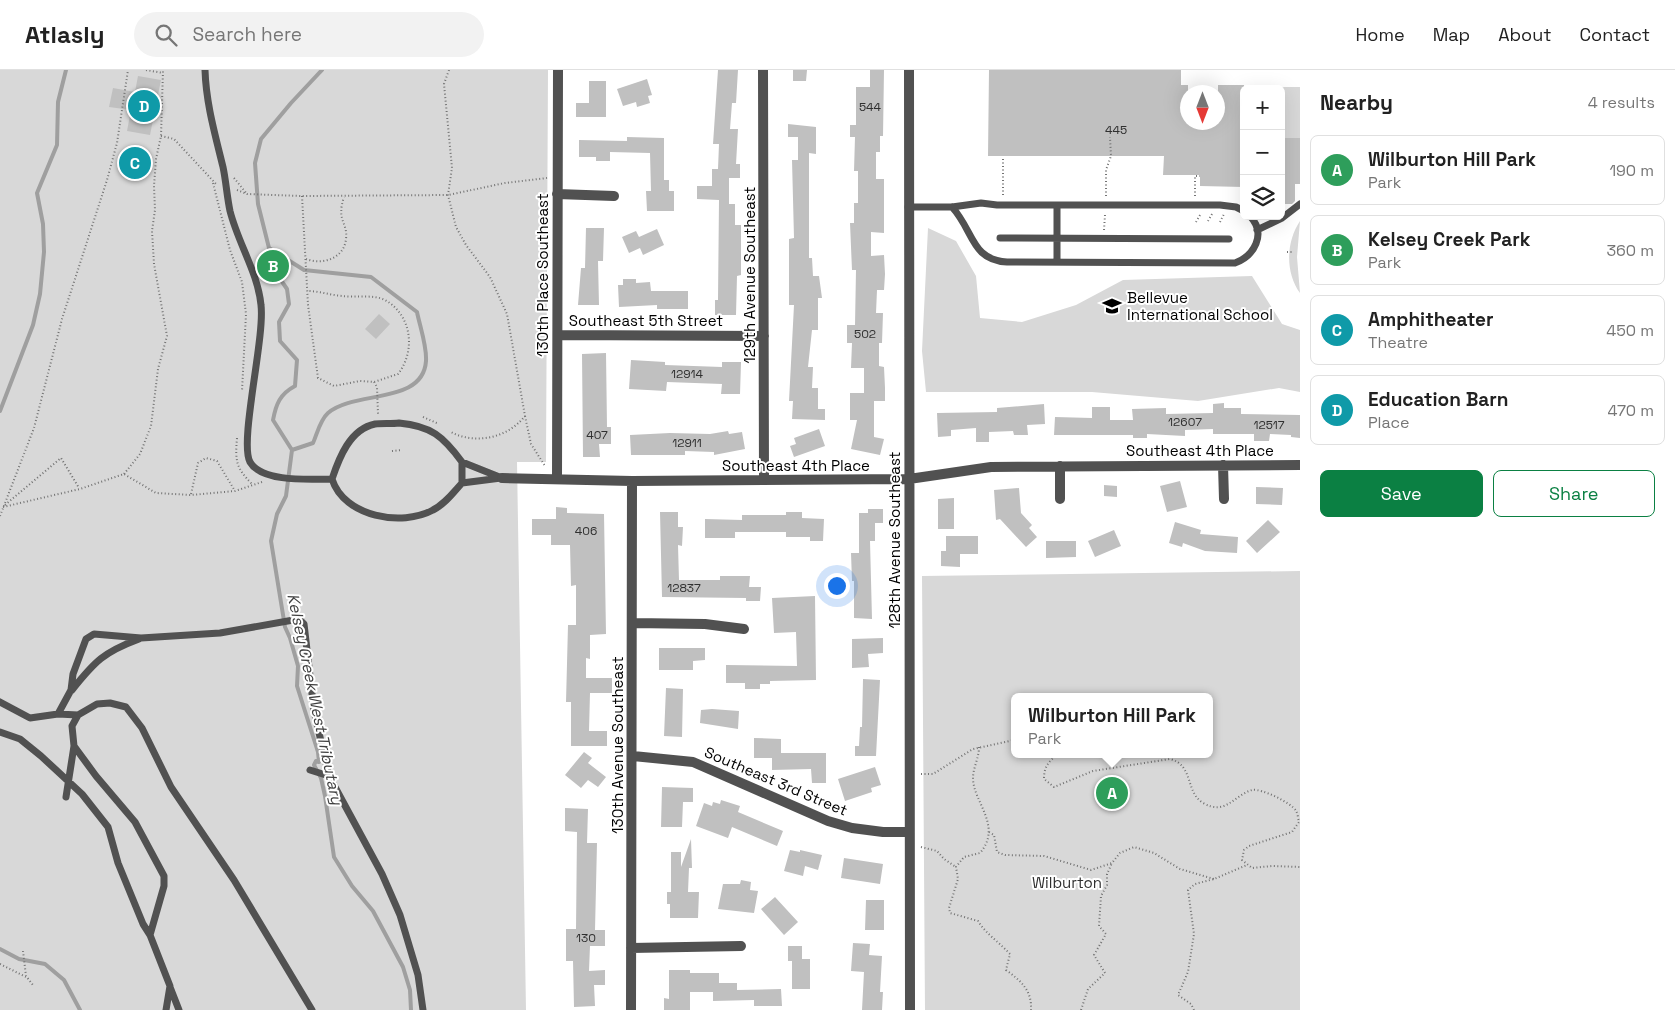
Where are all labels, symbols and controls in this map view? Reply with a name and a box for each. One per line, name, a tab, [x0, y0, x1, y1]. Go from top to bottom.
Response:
search box	[134, 12, 484, 57]
text: Atlasly	[25, 19, 104, 50]
icon: search	[152, 21, 180, 49]
text: Search here	[192, 22, 302, 47]
text: Home	[1356, 23, 1405, 46]
text: Map	[1433, 23, 1470, 46]
text: About	[1498, 23, 1552, 46]
text: Contact	[1580, 23, 1650, 46]
north arrow	[1180, 85, 1225, 130]
map controls	[1240, 85, 1285, 220]
button: +	[1240, 85, 1285, 130]
pin: D	[128, 87, 160, 125]
text: Nearby	[1320, 89, 1393, 116]
text: 4 results	[1588, 92, 1655, 113]
house number: 544	[859, 99, 882, 115]
house number: 445	[1105, 122, 1127, 138]
button: −	[1240, 130, 1285, 175]
pin: C	[119, 144, 151, 182]
text: Wilburton Hill Park	[1368, 147, 1536, 172]
text: A	[1332, 160, 1342, 181]
text: 190 m	[1609, 160, 1654, 181]
text: Park	[1368, 172, 1401, 193]
button: layers	[1240, 175, 1285, 220]
street label: 129th Avenue Southeast	[740, 186, 759, 363]
street label: 130th Place Southeast	[533, 193, 552, 357]
text: Kelsey Creek Park	[1368, 227, 1531, 252]
text: B	[1332, 240, 1342, 261]
text: 360 m	[1606, 240, 1654, 261]
pin: B	[257, 247, 289, 285]
text: Park	[1368, 252, 1401, 273]
place label: Bellevue International School	[1127, 288, 1273, 324]
school or university icon: Bellevue International School	[1101, 295, 1123, 317]
text: Amphitheater	[1368, 307, 1494, 332]
street label: Southeast 5th Street	[569, 311, 723, 330]
text: C	[1332, 320, 1342, 341]
text: 450 m	[1606, 320, 1654, 341]
house number: 502	[854, 326, 876, 342]
text: Theatre	[1368, 332, 1428, 353]
house number: 12914	[671, 366, 704, 382]
text: Education Barn	[1368, 387, 1509, 412]
text: D	[1332, 400, 1342, 421]
text: 470 m	[1607, 400, 1654, 421]
text: Place	[1368, 412, 1410, 433]
house number: 12607	[1168, 414, 1202, 430]
house number: 12517	[1253, 417, 1285, 433]
house number: 407	[586, 427, 608, 443]
house number: 12911	[672, 435, 702, 451]
street label: Southeast 4th Place	[1126, 441, 1274, 460]
street label: 128th Avenue Southeast	[885, 451, 904, 629]
street label: Southeast 4th Place	[722, 456, 870, 475]
button: Save	[1320, 470, 1483, 517]
button: Share	[1493, 470, 1655, 517]
house number: 406	[575, 523, 597, 539]
your location	[824, 573, 850, 599]
house number: 12837	[667, 580, 701, 596]
water label: Kelsey Creek West Tributary	[282, 591, 348, 808]
street label: 130th Avenue Southeast	[608, 656, 627, 834]
popup	[1011, 693, 1213, 758]
text: Wilburton Hill Park	[1028, 703, 1196, 728]
text: Park	[1028, 728, 1061, 749]
street label: Southeast 3rd Street	[702, 742, 850, 820]
pin: A	[1096, 774, 1128, 812]
park label: Wilburton	[1032, 873, 1102, 892]
house number: 130	[576, 930, 596, 946]

